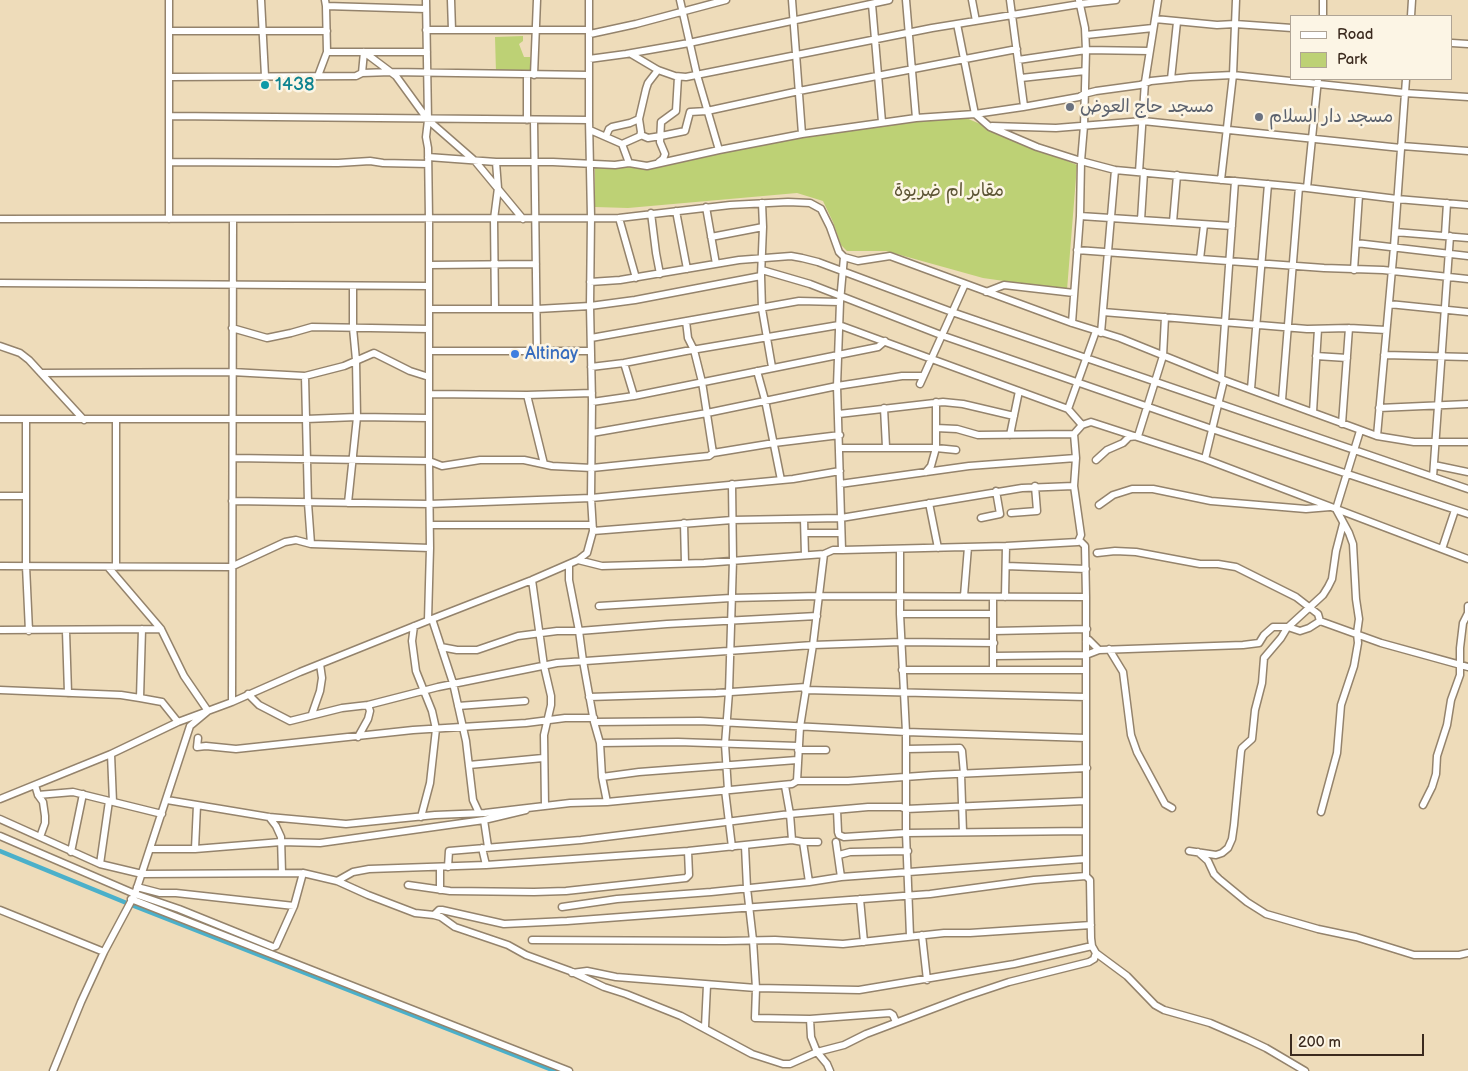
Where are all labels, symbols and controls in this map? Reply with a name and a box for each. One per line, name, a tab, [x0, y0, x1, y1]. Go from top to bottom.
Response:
legend	[1290, 15, 1453, 80]
text: Road	[1337, 25, 1373, 44]
text: Park	[1337, 50, 1367, 69]
place label: 1438	[275, 74, 315, 96]
marker: 1438	[259, 79, 271, 91]
place label: مسجد حاج العوض	[1080, 96, 1214, 118]
marker: مسجد حاج العوض	[1064, 101, 1076, 113]
place label: مسجد دار السلام	[1269, 106, 1393, 128]
marker: مسجد دار السلام	[1253, 111, 1265, 123]
park label: مقابر ام ضريوة	[894, 180, 1004, 202]
place label: Altinay	[525, 343, 578, 365]
marker: Altinay	[509, 348, 521, 360]
scale bar	[1293, 1024, 1427, 1056]
text: 200 m	[1298, 1033, 1341, 1052]

